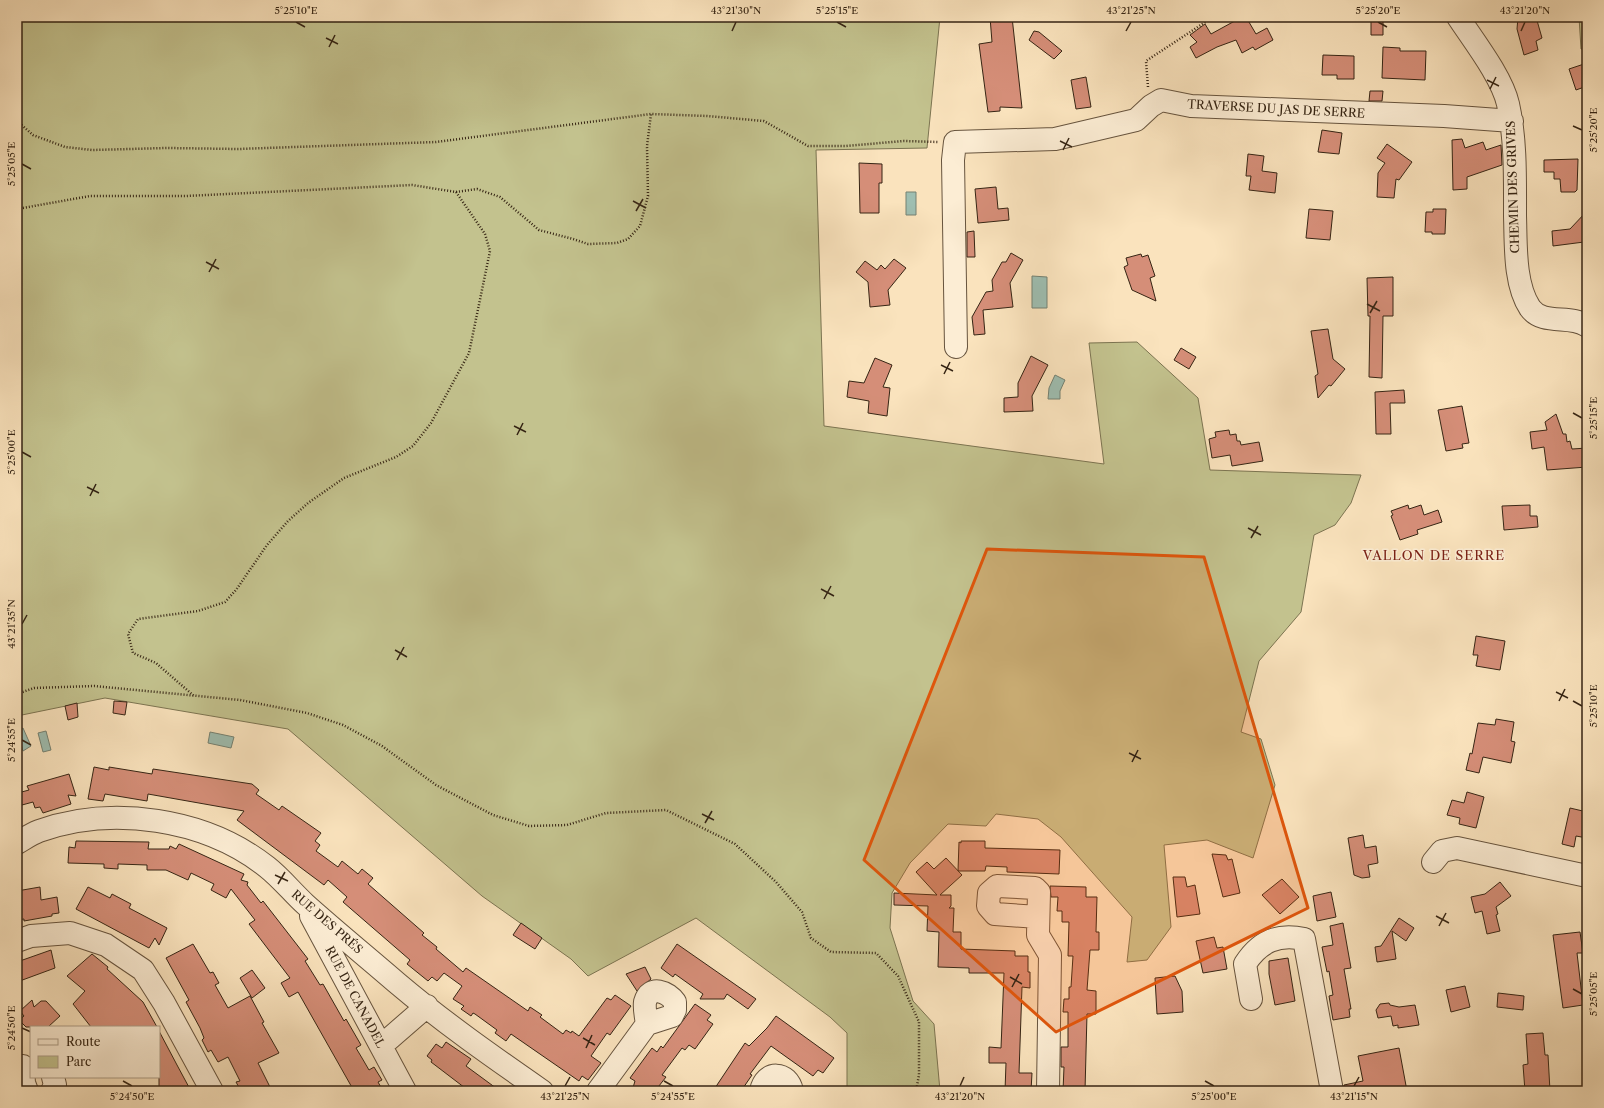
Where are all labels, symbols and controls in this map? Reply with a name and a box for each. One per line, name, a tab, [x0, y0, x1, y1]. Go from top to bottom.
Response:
text: 5°25'10"E	[274, 4, 318, 17]
text: 43°21'30"N	[711, 4, 761, 17]
text: 5°25'15"E	[816, 4, 858, 17]
text: 43°21'25"N	[1106, 4, 1156, 17]
text: 5°25'20"E	[1356, 4, 1400, 17]
text: 43°21'20"N	[1500, 4, 1550, 17]
street label: TRAVERSE DU JAS DE SERRE	[1187, 96, 1365, 121]
text: 5°25'20"E	[1587, 108, 1600, 152]
street label: CHEMIN DES GRIVES	[1503, 120, 1522, 254]
text: 5°25'05"E	[5, 142, 18, 186]
text: 5°25'15"E	[1587, 397, 1600, 439]
text: 5°25'00"E	[5, 429, 18, 475]
district label: VALLON DE SERRE	[1362, 547, 1505, 563]
text: 43°21'35"N	[5, 599, 18, 649]
text: 5°25'10"E	[1587, 684, 1600, 728]
text: 5°24'55"E	[5, 718, 18, 762]
street label: RUE DES PRÉS	[289, 886, 367, 957]
street label: RUE DE CANADEL	[322, 943, 389, 1050]
text: 5°25'05"E	[1587, 972, 1600, 1016]
text: 5°24'50"E	[5, 1006, 18, 1050]
legend	[30, 1026, 160, 1078]
text: Route	[66, 1034, 101, 1049]
text: Parc	[66, 1054, 91, 1069]
text: 5°24'50"E	[110, 1090, 154, 1103]
text: 43°21'25"N	[540, 1090, 590, 1103]
text: 5°24'55"E	[651, 1090, 695, 1103]
text: 43°21'20"N	[935, 1090, 985, 1103]
text: 5°25'00"E	[1191, 1090, 1237, 1103]
text: 43°21'15"N	[1330, 1090, 1378, 1103]

